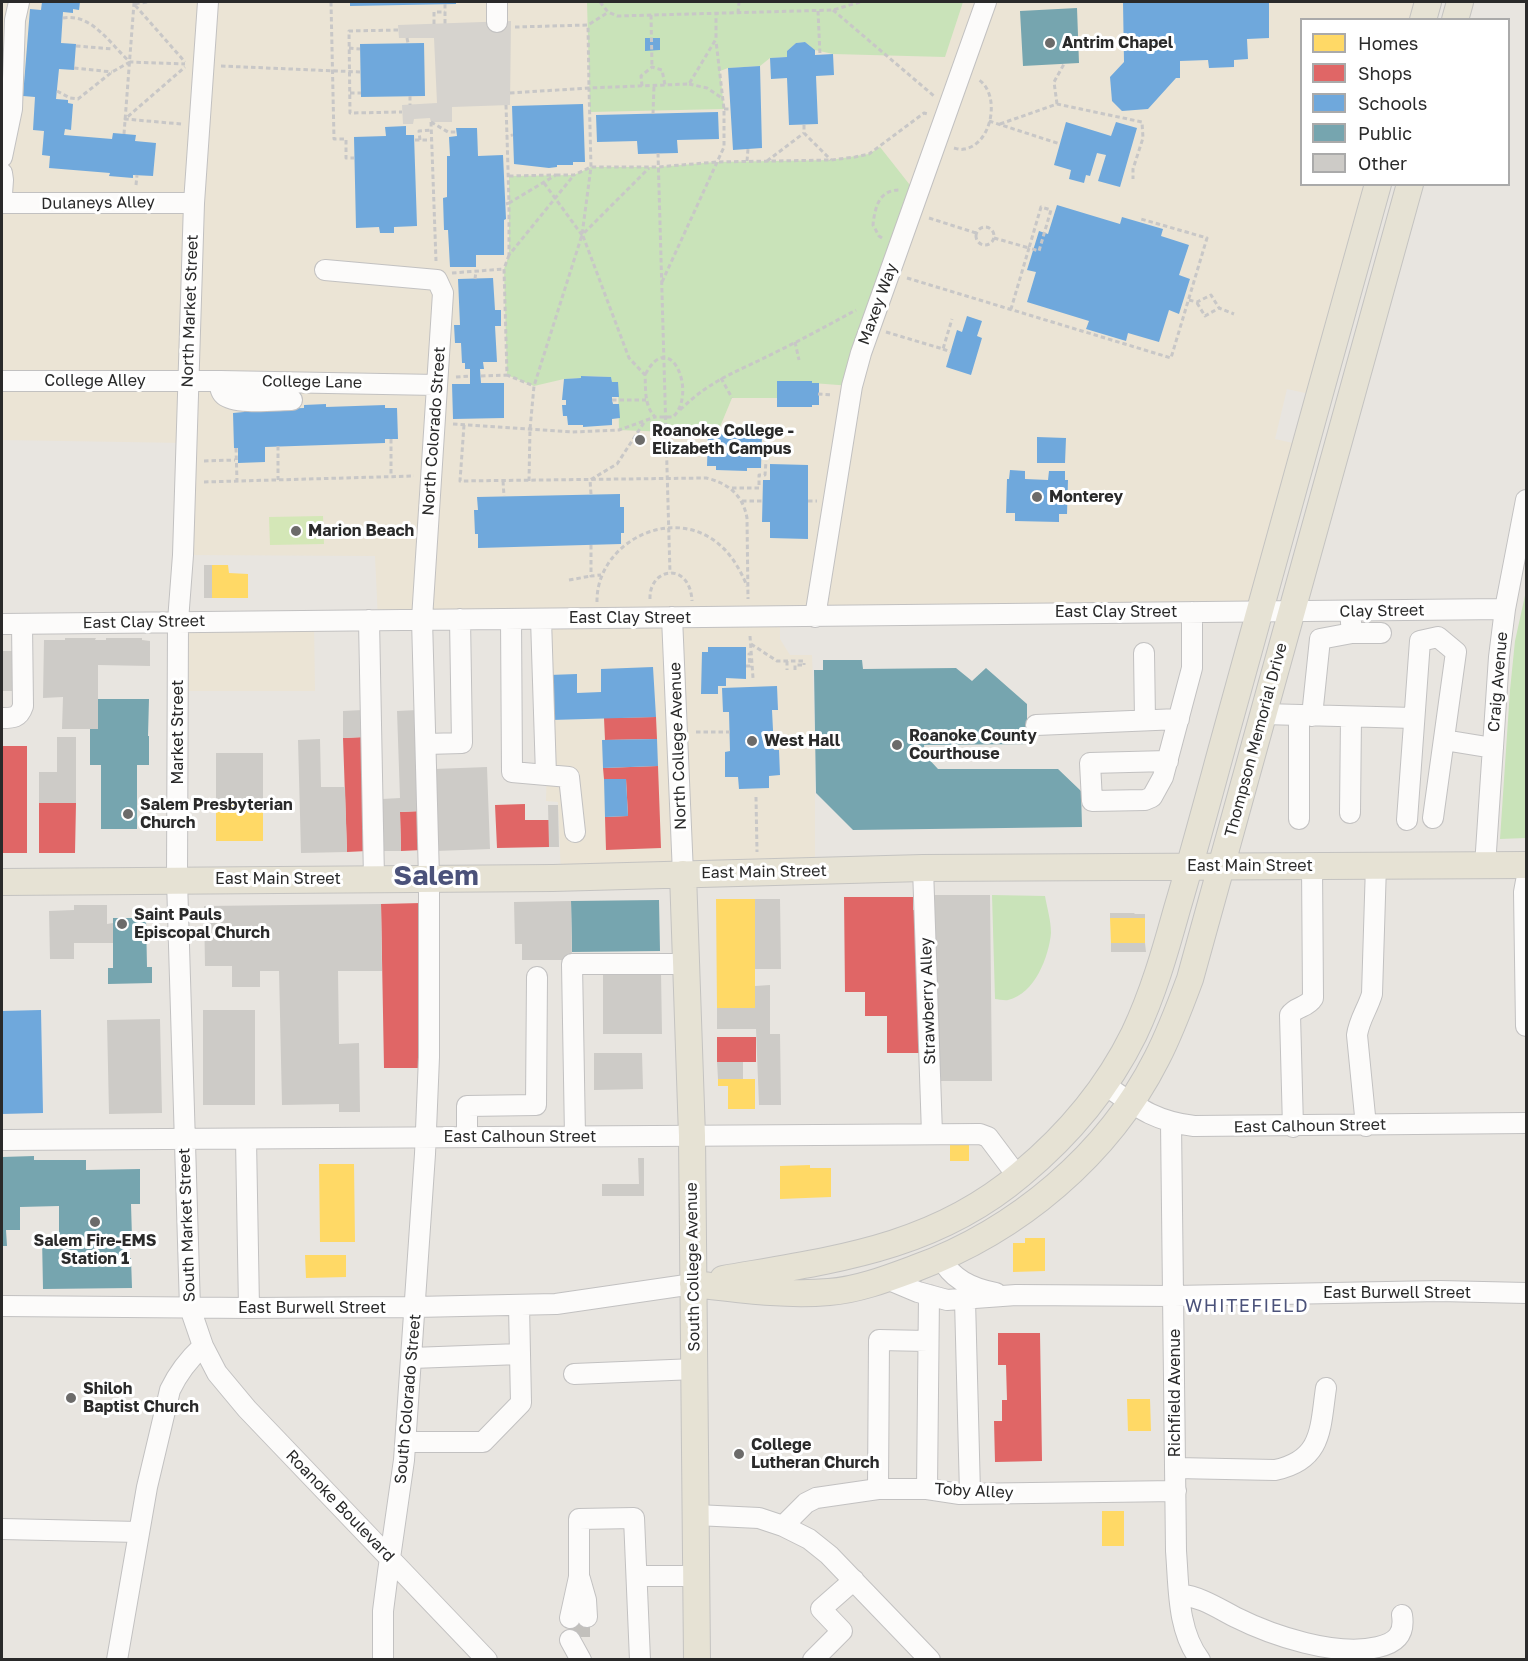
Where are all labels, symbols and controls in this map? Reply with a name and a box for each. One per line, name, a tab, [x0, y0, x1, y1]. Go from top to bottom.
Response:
legend	[1300, 18, 1510, 186]
text: Homes	[1358, 32, 1418, 54]
place label: Antrim Chapel	[1062, 33, 1173, 53]
marker: Antrim Chapel	[1043, 36, 1057, 50]
text: Shops	[1358, 62, 1412, 84]
text: Schools	[1358, 92, 1427, 114]
text: Public	[1358, 122, 1412, 144]
text: Other	[1358, 152, 1407, 174]
street label: Dulaneys Alley	[41, 192, 155, 214]
street label: North Market Street	[178, 234, 202, 388]
street label: Maxey Way	[854, 260, 902, 348]
street label: North Colorado Street	[419, 346, 449, 516]
street label: College Alley	[44, 371, 146, 391]
street label: College Lane	[262, 372, 362, 392]
place label: Roanoke College - Elizabeth Campus	[652, 421, 794, 459]
marker: Roanoke College - Elizabeth Campus	[633, 433, 647, 447]
place label: Monterey	[1049, 487, 1123, 507]
marker: Monterey	[1030, 490, 1044, 504]
place label: Marion Beach	[308, 521, 414, 541]
marker: Marion Beach	[289, 524, 303, 538]
street label: Clay Street	[1339, 601, 1425, 621]
street label: East Clay Street	[1055, 602, 1177, 622]
street label: East Clay Street	[569, 608, 691, 628]
street label: East Clay Street	[83, 611, 205, 633]
street label: Craig Avenue	[1484, 631, 1512, 733]
street label: Thompson Memorial Drive	[1221, 641, 1291, 839]
street label: North College Avenue	[665, 662, 691, 830]
street label: Market Street	[168, 680, 188, 784]
place label: Roanoke County Courthouse	[909, 726, 1037, 764]
place label: West Hall	[764, 731, 840, 751]
marker: West Hall	[745, 734, 759, 748]
marker: Roanoke County Courthouse	[890, 738, 904, 752]
place label: Salem Presbyterian Church	[140, 795, 293, 833]
marker: Salem Presbyterian Church	[121, 807, 135, 821]
street label: East Main Street	[1187, 856, 1313, 876]
district label: Salem	[393, 859, 479, 893]
street label: East Main Street	[701, 861, 827, 883]
street label: East Main Street	[215, 869, 341, 889]
place label: Saint Pauls Episcopal Church	[134, 905, 270, 943]
marker: Saint Pauls Episcopal Church	[115, 917, 129, 931]
street label: Strawberry Alley	[916, 937, 940, 1065]
street label: East Calhoun Street	[1233, 1115, 1387, 1137]
street label: East Calhoun Street	[444, 1127, 596, 1147]
street label: South Market Street	[175, 1147, 199, 1303]
street label: South College Avenue	[682, 1182, 704, 1352]
marker: Salem Fire-EMS Station 1	[88, 1215, 102, 1229]
place label: Salem Fire-EMS Station 1	[33, 1231, 157, 1269]
street label: East Burwell Street	[1323, 1283, 1471, 1303]
district label: WHITEFIELD	[1185, 1295, 1309, 1317]
street label: East Burwell Street	[238, 1298, 386, 1318]
street label: South Colorado Street	[391, 1313, 425, 1485]
street label: Richfield Avenue	[1165, 1329, 1185, 1457]
place label: Shiloh Baptist Church	[83, 1379, 199, 1417]
marker: Shiloh Baptist Church	[64, 1391, 78, 1405]
place label: College Lutheran Church	[751, 1435, 879, 1473]
street label: Roanoke Boulevard	[282, 1446, 398, 1566]
marker: College Lutheran Church	[732, 1447, 746, 1461]
street label: Toby Alley	[934, 1479, 1014, 1503]

